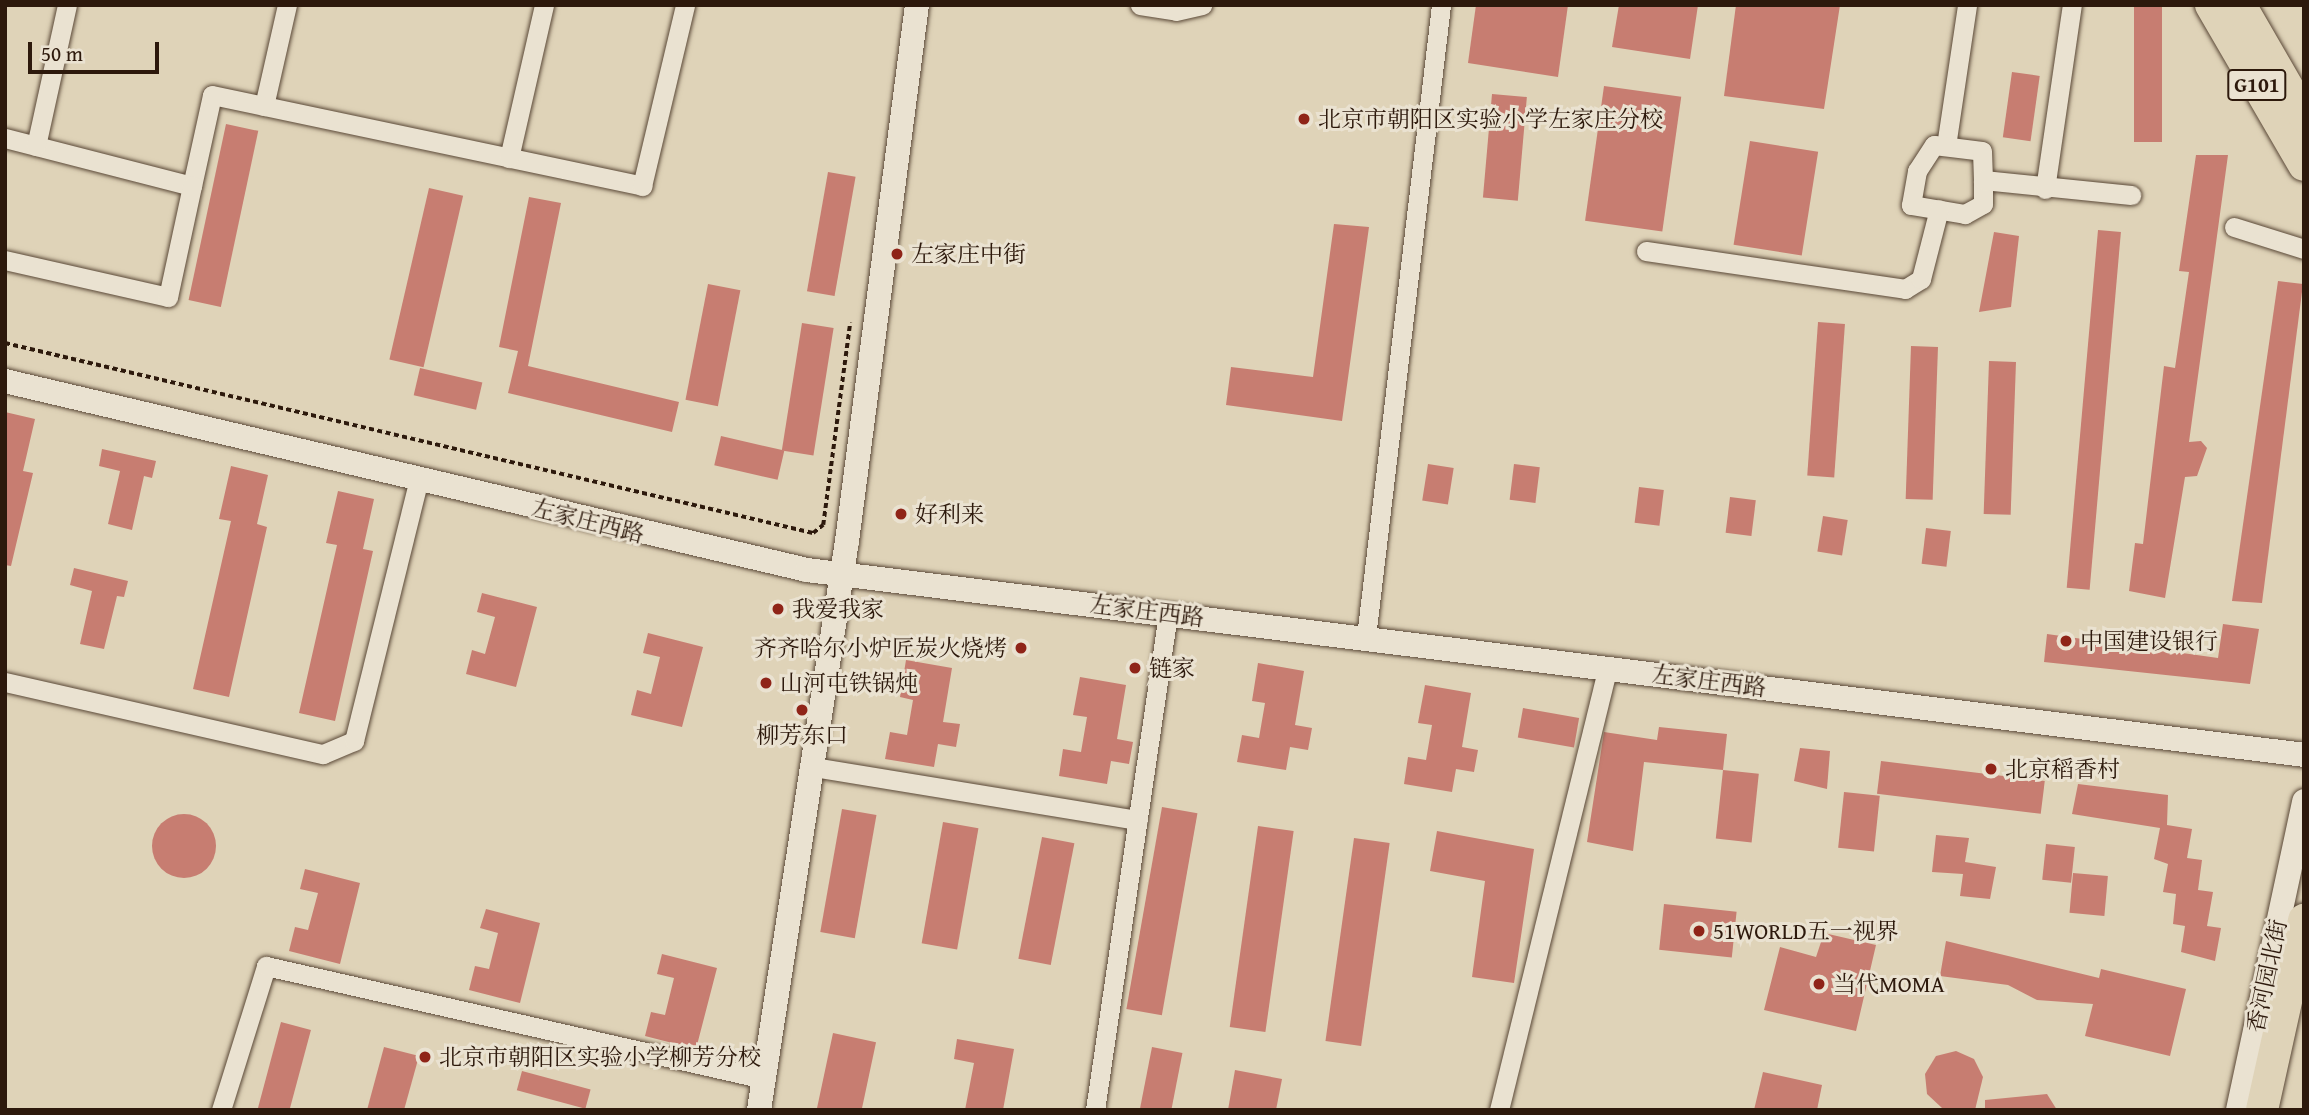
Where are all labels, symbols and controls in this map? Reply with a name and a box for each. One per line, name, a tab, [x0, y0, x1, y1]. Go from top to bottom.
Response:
scale bar	[32, 28, 163, 72]
text: 50 m	[41, 38, 83, 69]
road number: G101	[2227, 68, 2287, 102]
place label: 北京市朝阳区实验小学左家庄分校	[1318, 105, 1663, 133]
marker: 北京市朝阳区实验小学左家庄分校	[1296, 111, 1312, 127]
place label: 左家庄中街	[911, 240, 1026, 268]
marker: 左家庄中街	[889, 246, 905, 262]
street label: 左家庄西路	[529, 494, 647, 548]
place label: 好利来	[915, 500, 984, 528]
marker: 好利来	[893, 506, 909, 522]
street label: 左家庄西路	[1088, 590, 1206, 632]
place label: 我爱我家	[792, 595, 884, 623]
marker: 我爱我家	[770, 601, 786, 617]
place label: 中国建设银行	[2080, 627, 2218, 655]
marker: 中国建设银行	[2058, 633, 2074, 649]
place label: 齐齐哈尔小炉匠炭火烧烤	[754, 634, 1007, 662]
marker: 齐齐哈尔小炉匠炭火烧烤	[1013, 640, 1029, 656]
place label: 链家	[1149, 654, 1195, 682]
marker: 链家	[1127, 660, 1143, 676]
street label: 左家庄西路	[1650, 660, 1768, 702]
place label: 山河屯铁锅炖	[780, 669, 918, 697]
marker: 山河屯铁锅炖	[758, 675, 774, 691]
marker: 柳芳东口	[794, 702, 810, 718]
place label: 柳芳东口	[756, 721, 848, 749]
place label: 北京稻香村	[2005, 755, 2120, 783]
marker: 北京稻香村	[1983, 761, 1999, 777]
place label: 51WORLD五一视界	[1713, 917, 1899, 945]
street label: 香河园北街	[2242, 917, 2292, 1035]
marker: 51WORLD五一视界	[1691, 923, 1707, 939]
place label: 当代MOMA	[1833, 970, 1945, 998]
marker: 当代MOMA	[1811, 976, 1827, 992]
place label: 北京市朝阳区实验小学柳芳分校	[439, 1043, 761, 1071]
marker: 北京市朝阳区实验小学柳芳分校	[417, 1049, 433, 1065]

